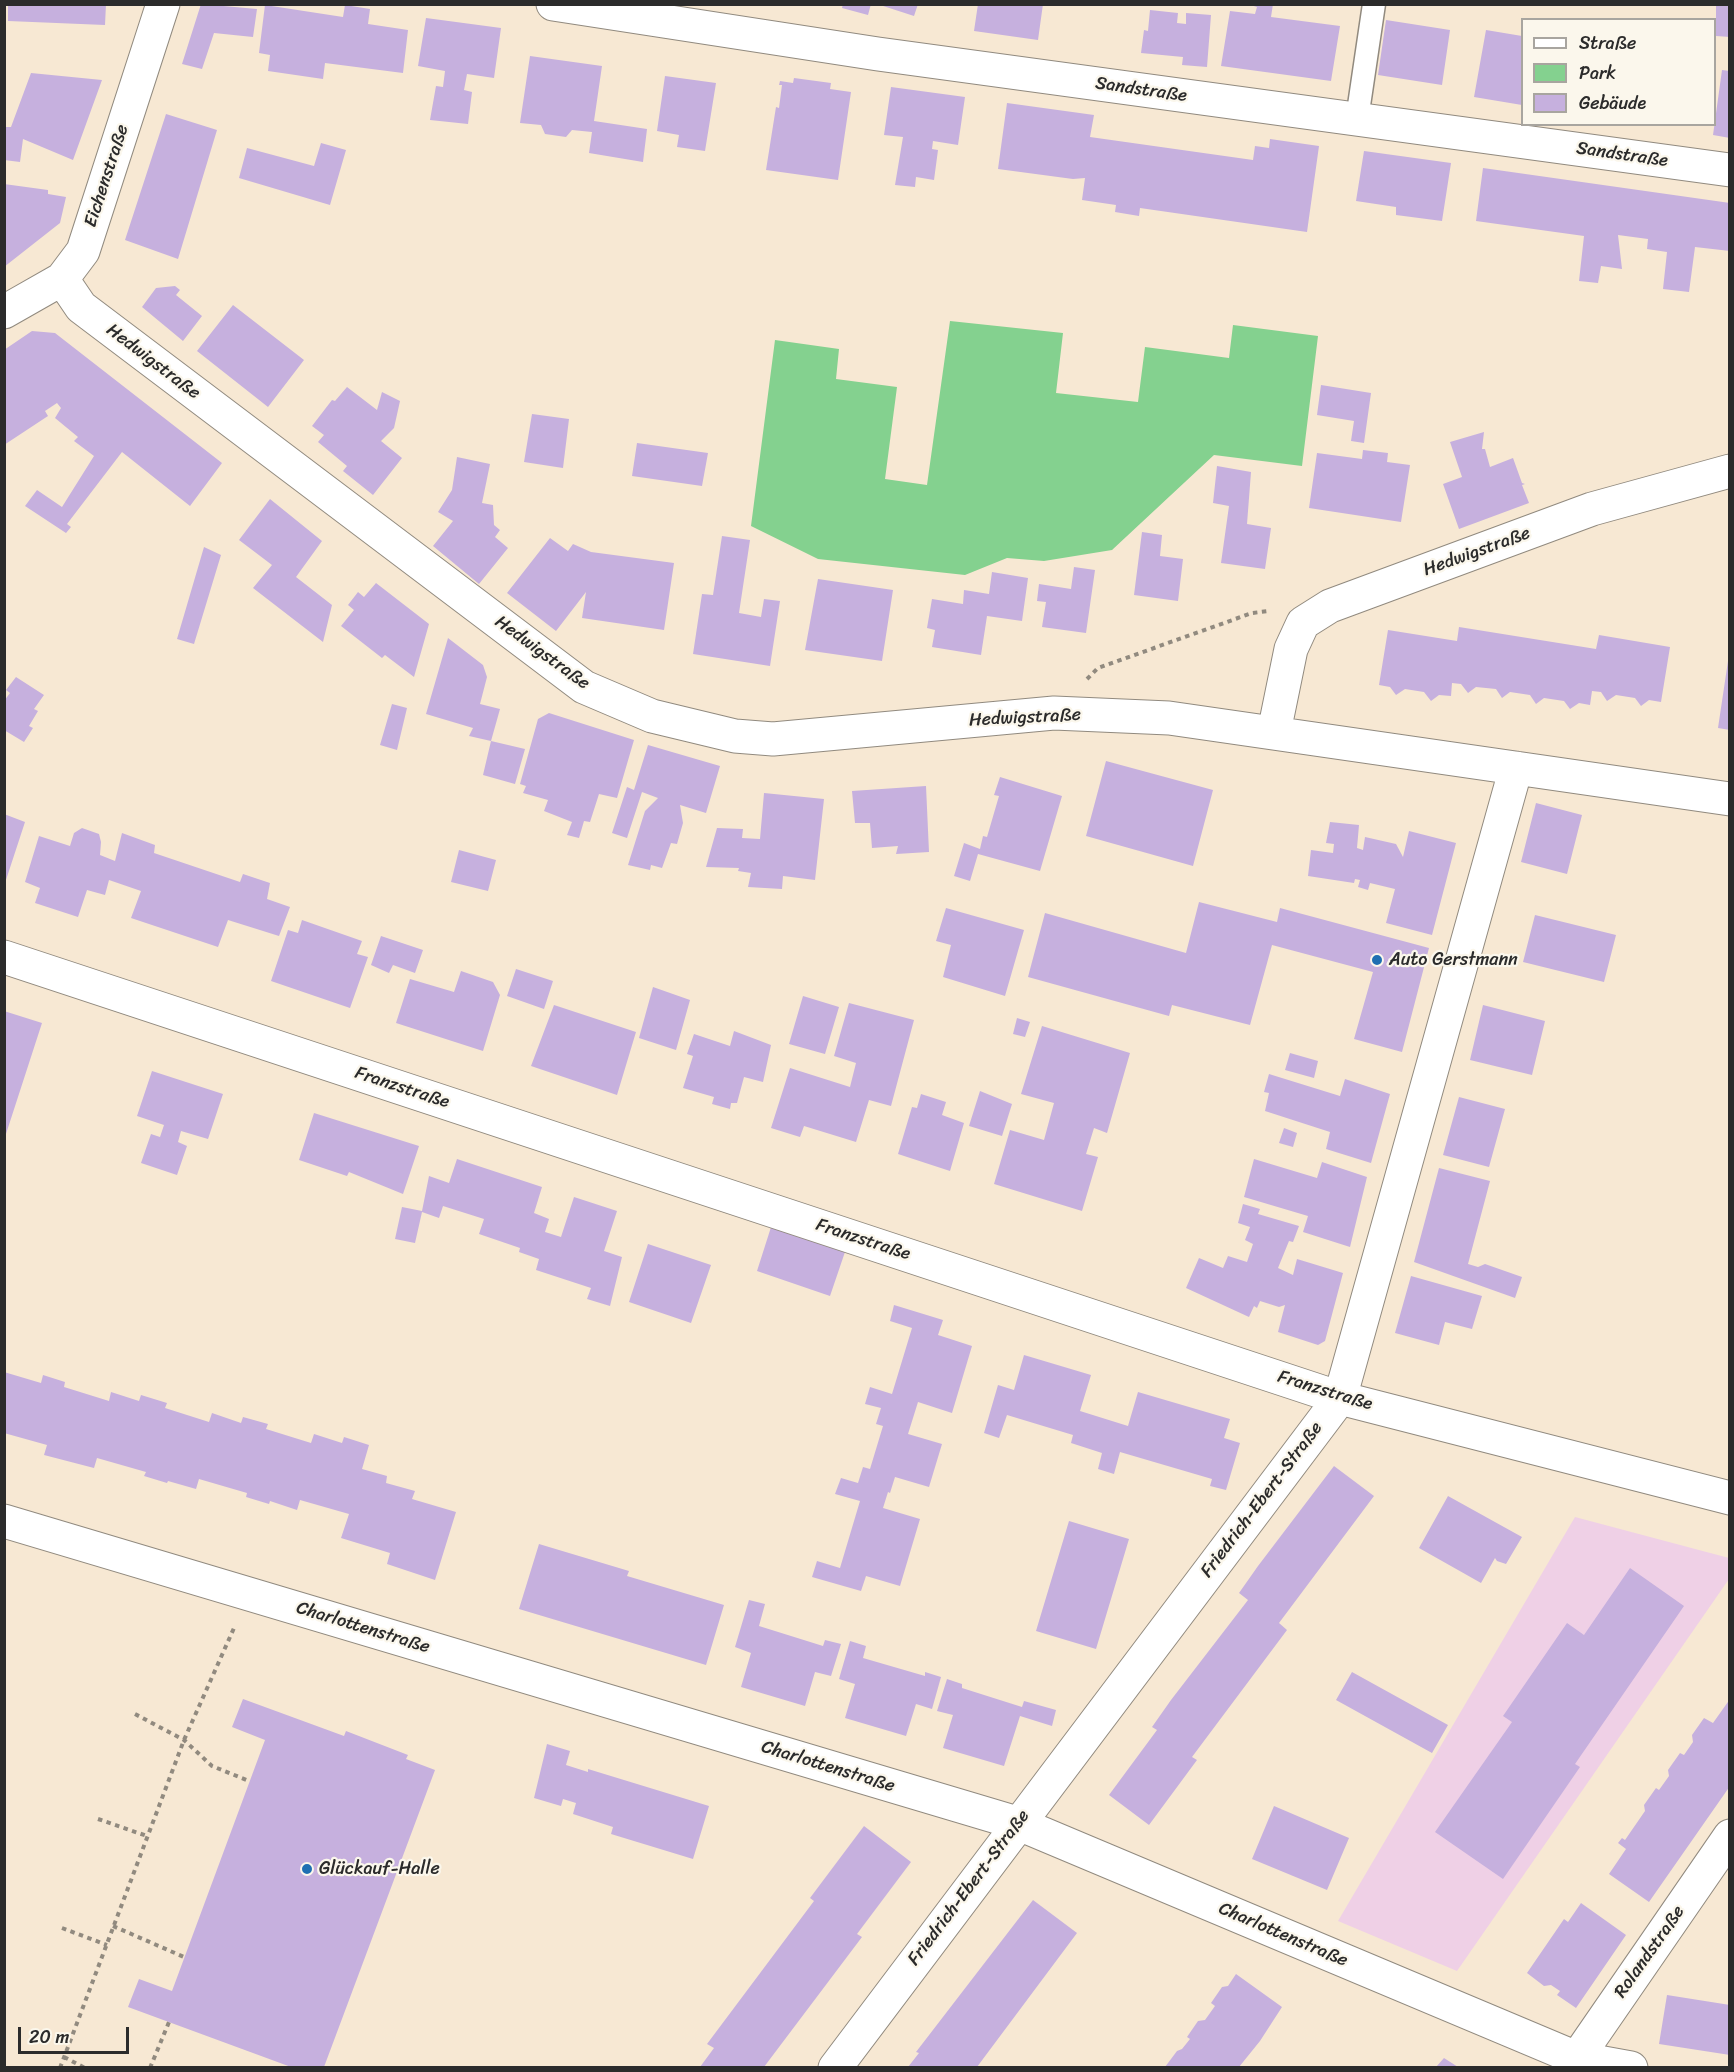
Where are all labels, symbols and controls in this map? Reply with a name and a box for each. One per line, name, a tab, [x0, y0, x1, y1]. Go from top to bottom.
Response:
legend	[1521, 18, 1716, 126]
text: Straße	[1579, 27, 1636, 59]
text: Park	[1579, 57, 1616, 89]
street label: Sandstraße	[1094, 73, 1188, 107]
text: Gebäude	[1579, 87, 1646, 119]
street label: Eichenstraße	[80, 122, 134, 230]
street label: Sandstraße	[1575, 138, 1669, 172]
street label: Hedwigstraße	[102, 320, 204, 404]
street label: Hedwigstraße	[1421, 523, 1533, 581]
street label: Hedwigstraße	[490, 611, 594, 695]
street label: Hedwigstraße	[968, 704, 1082, 732]
place label: Auto Gerstmann	[1389, 949, 1518, 971]
marker: Auto Gerstmann	[1370, 953, 1384, 967]
street label: Franzstraße	[352, 1063, 452, 1113]
street label: Franzstraße	[813, 1215, 913, 1265]
street label: Franzstraße	[1275, 1366, 1375, 1416]
street label: Friedrich-Ebert-Straße	[1196, 1418, 1328, 1582]
street label: Charlottenstraße	[294, 1597, 432, 1659]
street label: Charlottenstraße	[759, 1736, 897, 1798]
street label: Friedrich-Ebert-Straße	[903, 1806, 1035, 1970]
place label: Glückauf-Halle	[319, 1858, 440, 1880]
marker: Glückauf-Halle	[300, 1862, 314, 1876]
street label: Charlottenstraße	[1215, 1898, 1351, 1972]
street label: Rolandstraße	[1610, 1902, 1690, 2002]
scale bar	[21, 2015, 132, 2053]
text: 20 m	[29, 2021, 69, 2053]

